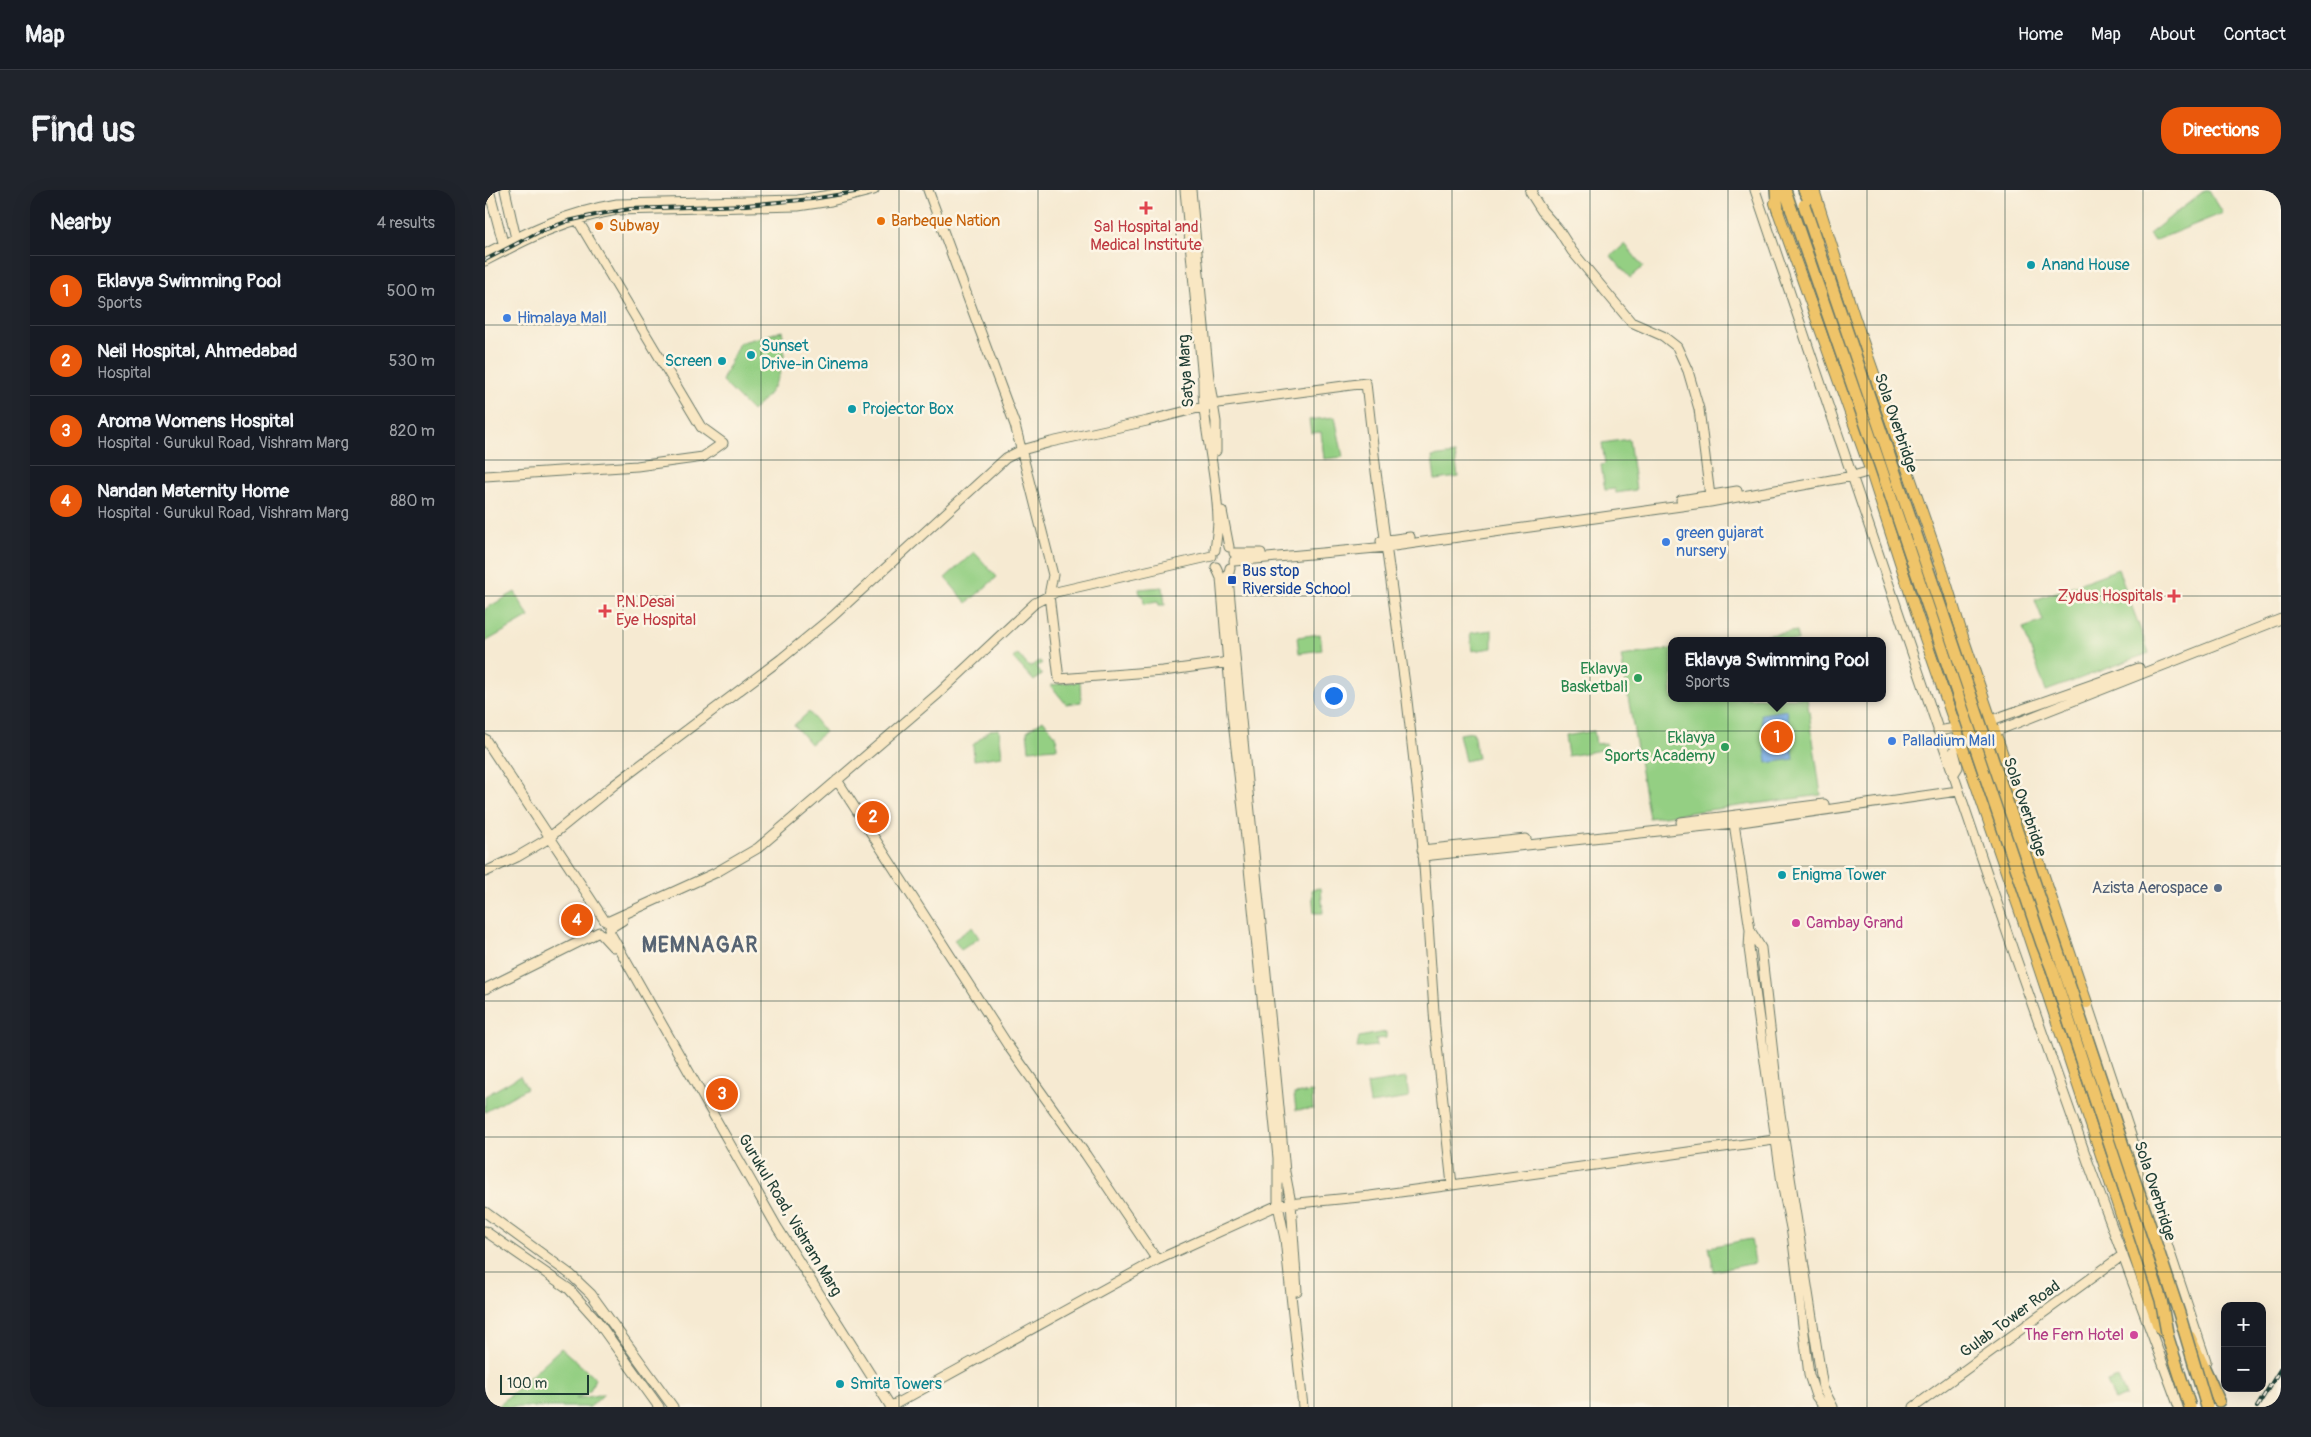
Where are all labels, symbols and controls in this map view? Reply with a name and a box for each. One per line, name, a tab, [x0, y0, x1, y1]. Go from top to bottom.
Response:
text: Map	[25, 20, 65, 49]
text: Home	[2018, 23, 2063, 46]
text: Map	[2091, 23, 2121, 46]
text: About	[2149, 23, 2195, 46]
text: Contact	[2223, 23, 2286, 46]
button: Directions	[2161, 107, 2281, 154]
text: Find us	[30, 108, 135, 152]
marker: Sal Hospital and Medical Institute	[1139, 201, 1153, 215]
text: Nearby	[50, 209, 111, 236]
place label: Barbeque Nation	[891, 211, 1000, 231]
text: 4 results	[377, 213, 435, 233]
marker: Barbeque Nation	[875, 215, 887, 227]
place label: Subway	[609, 216, 659, 236]
place label: Sal Hospital and Medical Institute	[1090, 217, 1202, 255]
marker: Subway	[593, 220, 605, 232]
place label: Anand House	[2041, 255, 2130, 275]
marker: Anand House	[2025, 259, 2037, 271]
text: Eklavya Swimming Pool	[97, 269, 281, 293]
text: 1	[63, 281, 69, 301]
text: 500 m	[387, 281, 435, 301]
text: Sports	[97, 293, 142, 313]
place label: Himalaya Mall	[517, 308, 607, 328]
marker: Himalaya Mall	[501, 312, 513, 324]
street label: Satya Marg	[1173, 334, 1199, 408]
place label: Sunset Drive-in Cinema	[761, 336, 868, 374]
text: Neil Hospital, Ahmedabad	[97, 339, 297, 363]
marker: Sunset Drive-in Cinema	[745, 349, 757, 361]
text: 2	[62, 351, 70, 371]
text: 530 m	[389, 351, 435, 371]
place label: Screen	[665, 351, 712, 371]
marker: Screen	[716, 355, 728, 367]
text: Hospital	[97, 363, 151, 383]
street label: Sola Overbridge	[1870, 371, 1922, 475]
place label: Projector Box	[862, 399, 954, 419]
marker: Projector Box	[846, 403, 858, 415]
text: Aroma Womens Hospital	[97, 409, 294, 433]
text: 3	[62, 421, 70, 441]
text: 820 m	[389, 421, 435, 441]
text: Hospital · Gurukul Road, Vishram Marg	[97, 433, 349, 453]
text: Nandan Maternity Home	[97, 479, 289, 503]
text: 4	[61, 491, 71, 511]
text: 880 m	[390, 491, 435, 511]
text: Hospital · Gurukul Road, Vishram Marg	[97, 503, 349, 523]
place label: green gujarat nursery	[1676, 523, 1764, 561]
marker: green gujarat nursery	[1660, 536, 1672, 548]
place label: Bus stop Riverside School	[1242, 561, 1351, 599]
marker: Bus stop Riverside School	[1226, 574, 1238, 586]
place label: Zydus Hospitals	[2058, 586, 2163, 606]
marker: Zydus Hospitals	[2167, 589, 2181, 603]
place label: P.N.Desai Eye Hospital	[616, 592, 696, 630]
marker: P.N.Desai Eye Hospital	[598, 604, 612, 618]
popup	[1668, 637, 1886, 702]
text: Eklavya Swimming Pool	[1685, 648, 1869, 672]
place label: Eklavya Basketball	[1560, 659, 1628, 697]
marker: Eklavya Basketball	[1632, 672, 1644, 684]
text: Sports	[1685, 672, 1730, 692]
your location	[1321, 683, 1347, 709]
pin: 1	[1761, 718, 1793, 756]
place label: Eklavya Sports Academy	[1604, 728, 1715, 766]
place label: Palladium Mall	[1902, 731, 1995, 751]
marker: Palladium Mall	[1886, 735, 1898, 747]
marker: Eklavya Sports Academy	[1719, 741, 1731, 753]
street label: Sola Overbridge	[1999, 755, 2051, 859]
pin: 2	[857, 798, 889, 836]
place label: Enigma Tower	[1792, 865, 1887, 885]
marker: Enigma Tower	[1776, 869, 1788, 881]
place label: Azista Aerospace	[2092, 878, 2208, 898]
marker: Azista Aerospace	[2212, 882, 2224, 894]
pin: 4	[561, 901, 593, 939]
place label: Cambay Grand	[1806, 913, 1903, 933]
marker: Cambay Grand	[1790, 917, 1802, 929]
district label: MEMNAGAR	[642, 932, 758, 959]
pin: 3	[706, 1075, 738, 1113]
street label: Gurukul Road, Vishram Marg	[734, 1130, 846, 1300]
street label: Sola Overbridge	[2129, 1139, 2181, 1243]
street label: Gulab Tower Road	[1956, 1276, 2064, 1362]
map controls	[2221, 1302, 2266, 1392]
button: +	[2221, 1302, 2266, 1347]
place label: The Fern Hotel	[2024, 1325, 2124, 1345]
marker: The Fern Hotel	[2128, 1329, 2140, 1341]
button: −	[2221, 1347, 2266, 1392]
scale bar	[500, 1372, 589, 1395]
place label: Smita Towers	[850, 1374, 942, 1394]
text: 100 m	[507, 1375, 547, 1392]
marker: Smita Towers	[834, 1378, 846, 1390]

